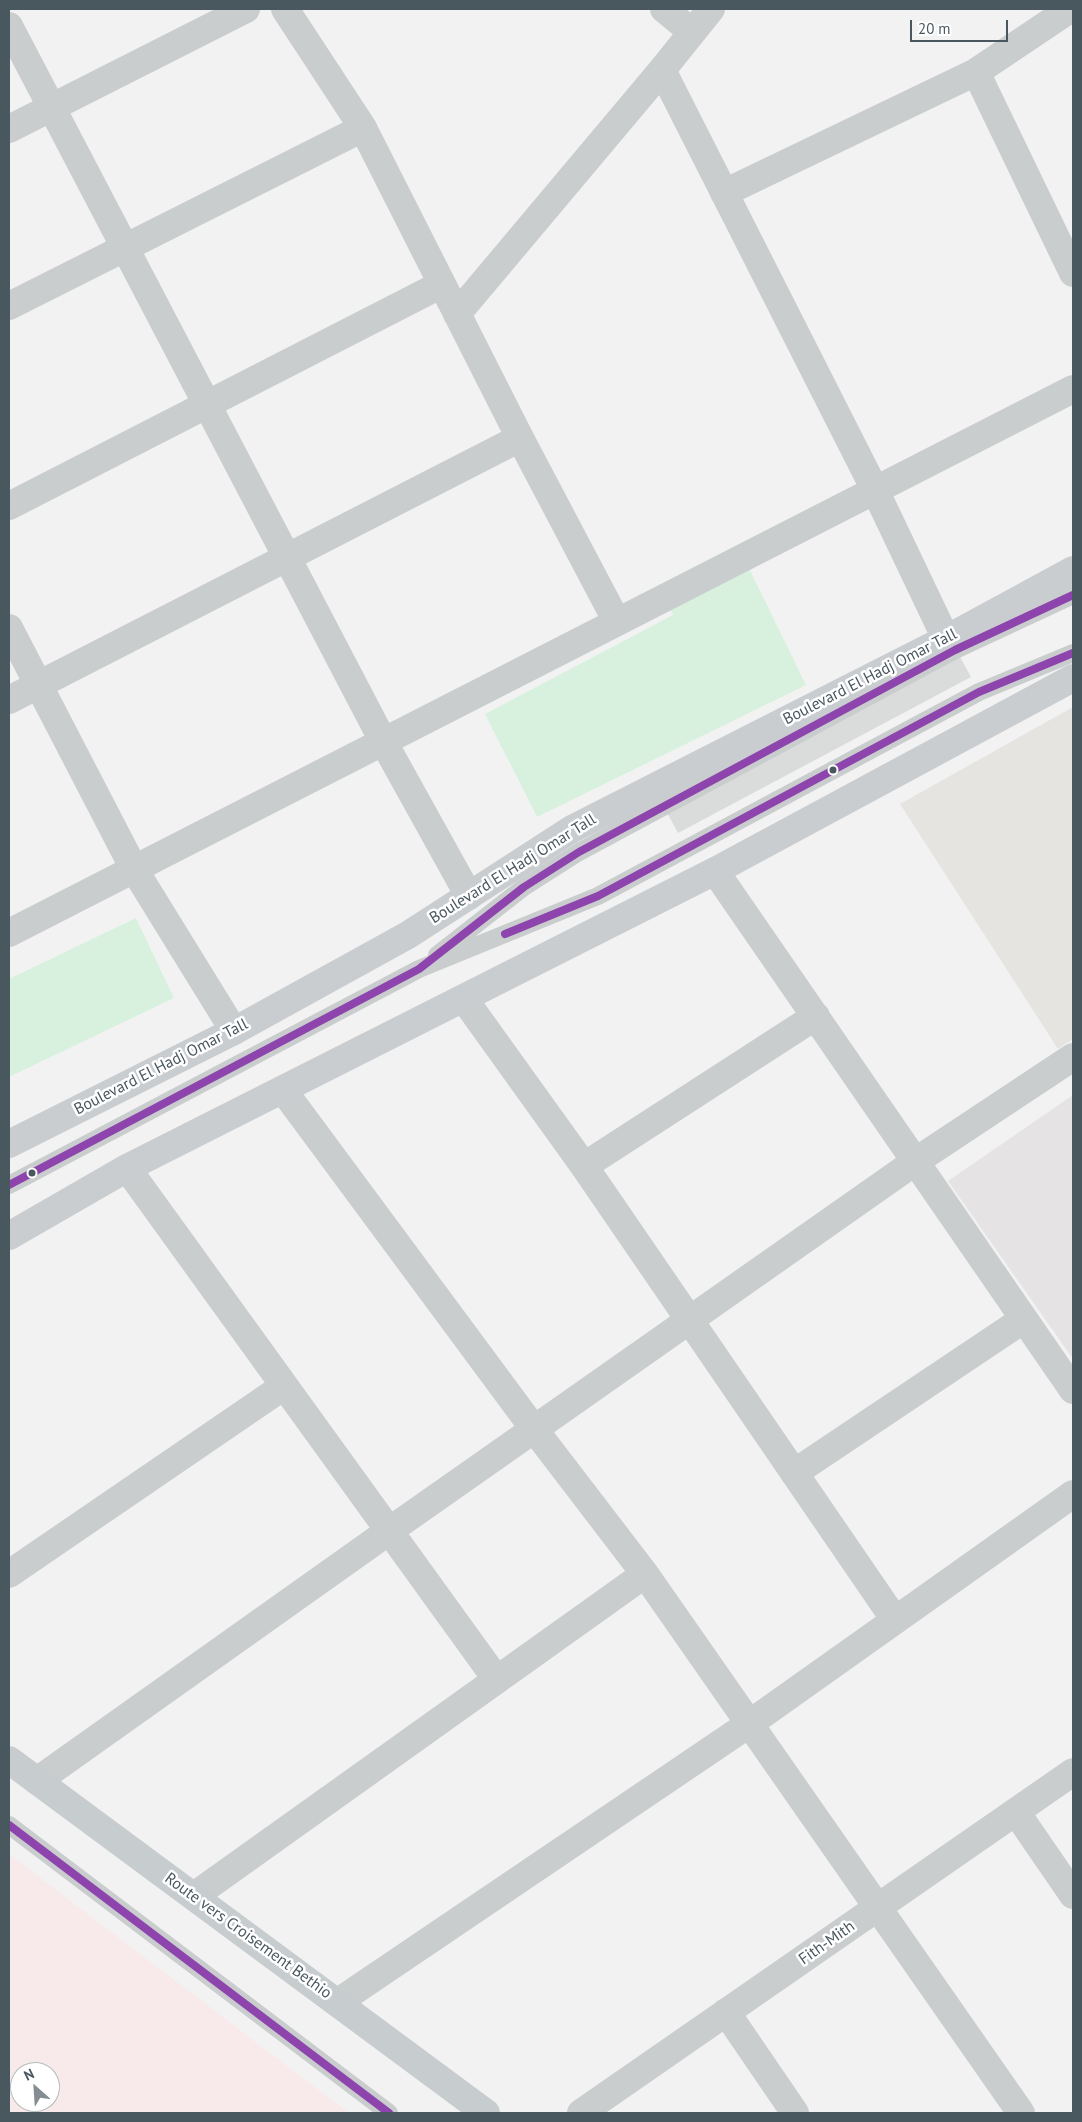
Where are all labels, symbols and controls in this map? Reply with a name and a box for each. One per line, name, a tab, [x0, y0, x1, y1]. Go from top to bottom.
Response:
scale bar	[912, 10, 1010, 42]
text: 20 m	[918, 19, 951, 38]
street label: Boulevard El Hadj Omar Tall	[780, 625, 960, 729]
unlabelled marker	[828, 765, 838, 775]
street label: Boulevard El Hadj Omar Tall	[426, 810, 600, 928]
street label: Boulevard El Hadj Omar Tall	[71, 1015, 251, 1119]
unlabelled marker	[27, 1168, 37, 1178]
street label: Route vers Croisement Bethio	[161, 1869, 335, 2003]
street label: Fith-Mith	[795, 1917, 859, 1969]
north arrow	[10, 2062, 60, 2112]
text: N	[21, 2064, 37, 2085]

